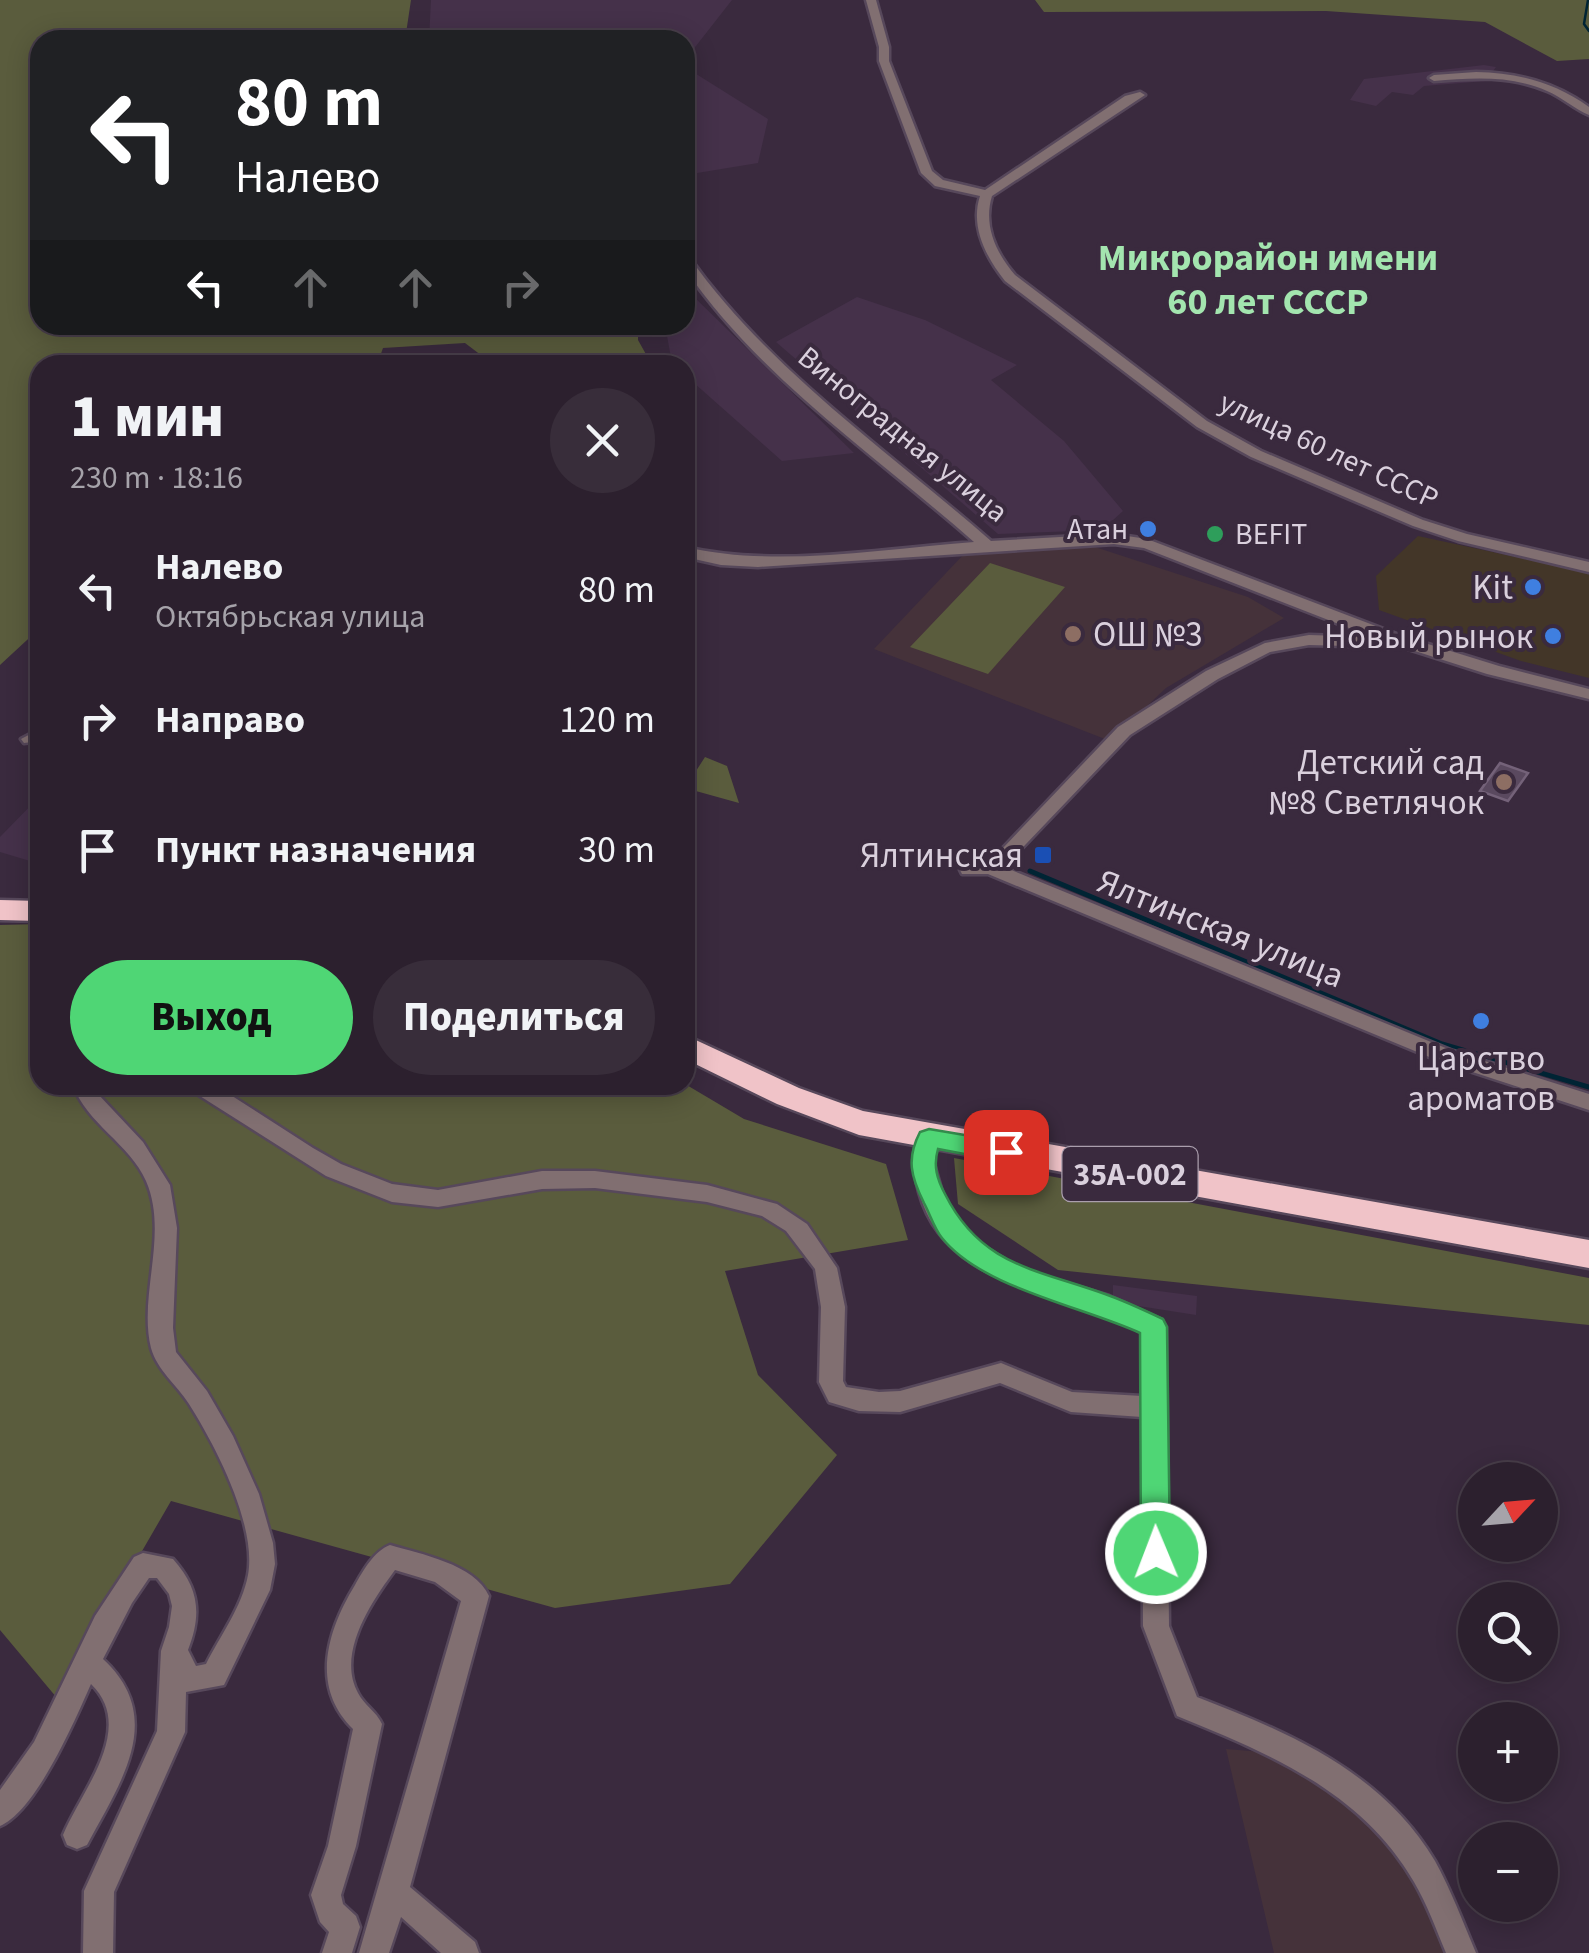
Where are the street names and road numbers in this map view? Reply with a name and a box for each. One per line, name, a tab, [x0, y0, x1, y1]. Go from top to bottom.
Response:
street label: Виноградная улица	[788, 336, 1017, 533]
street label: улица 60 лет СССР	[1212, 381, 1445, 520]
street label: Ялтинская улица	[1090, 857, 1351, 1001]
road number: 35А-002	[1062, 1147, 1198, 1201]

